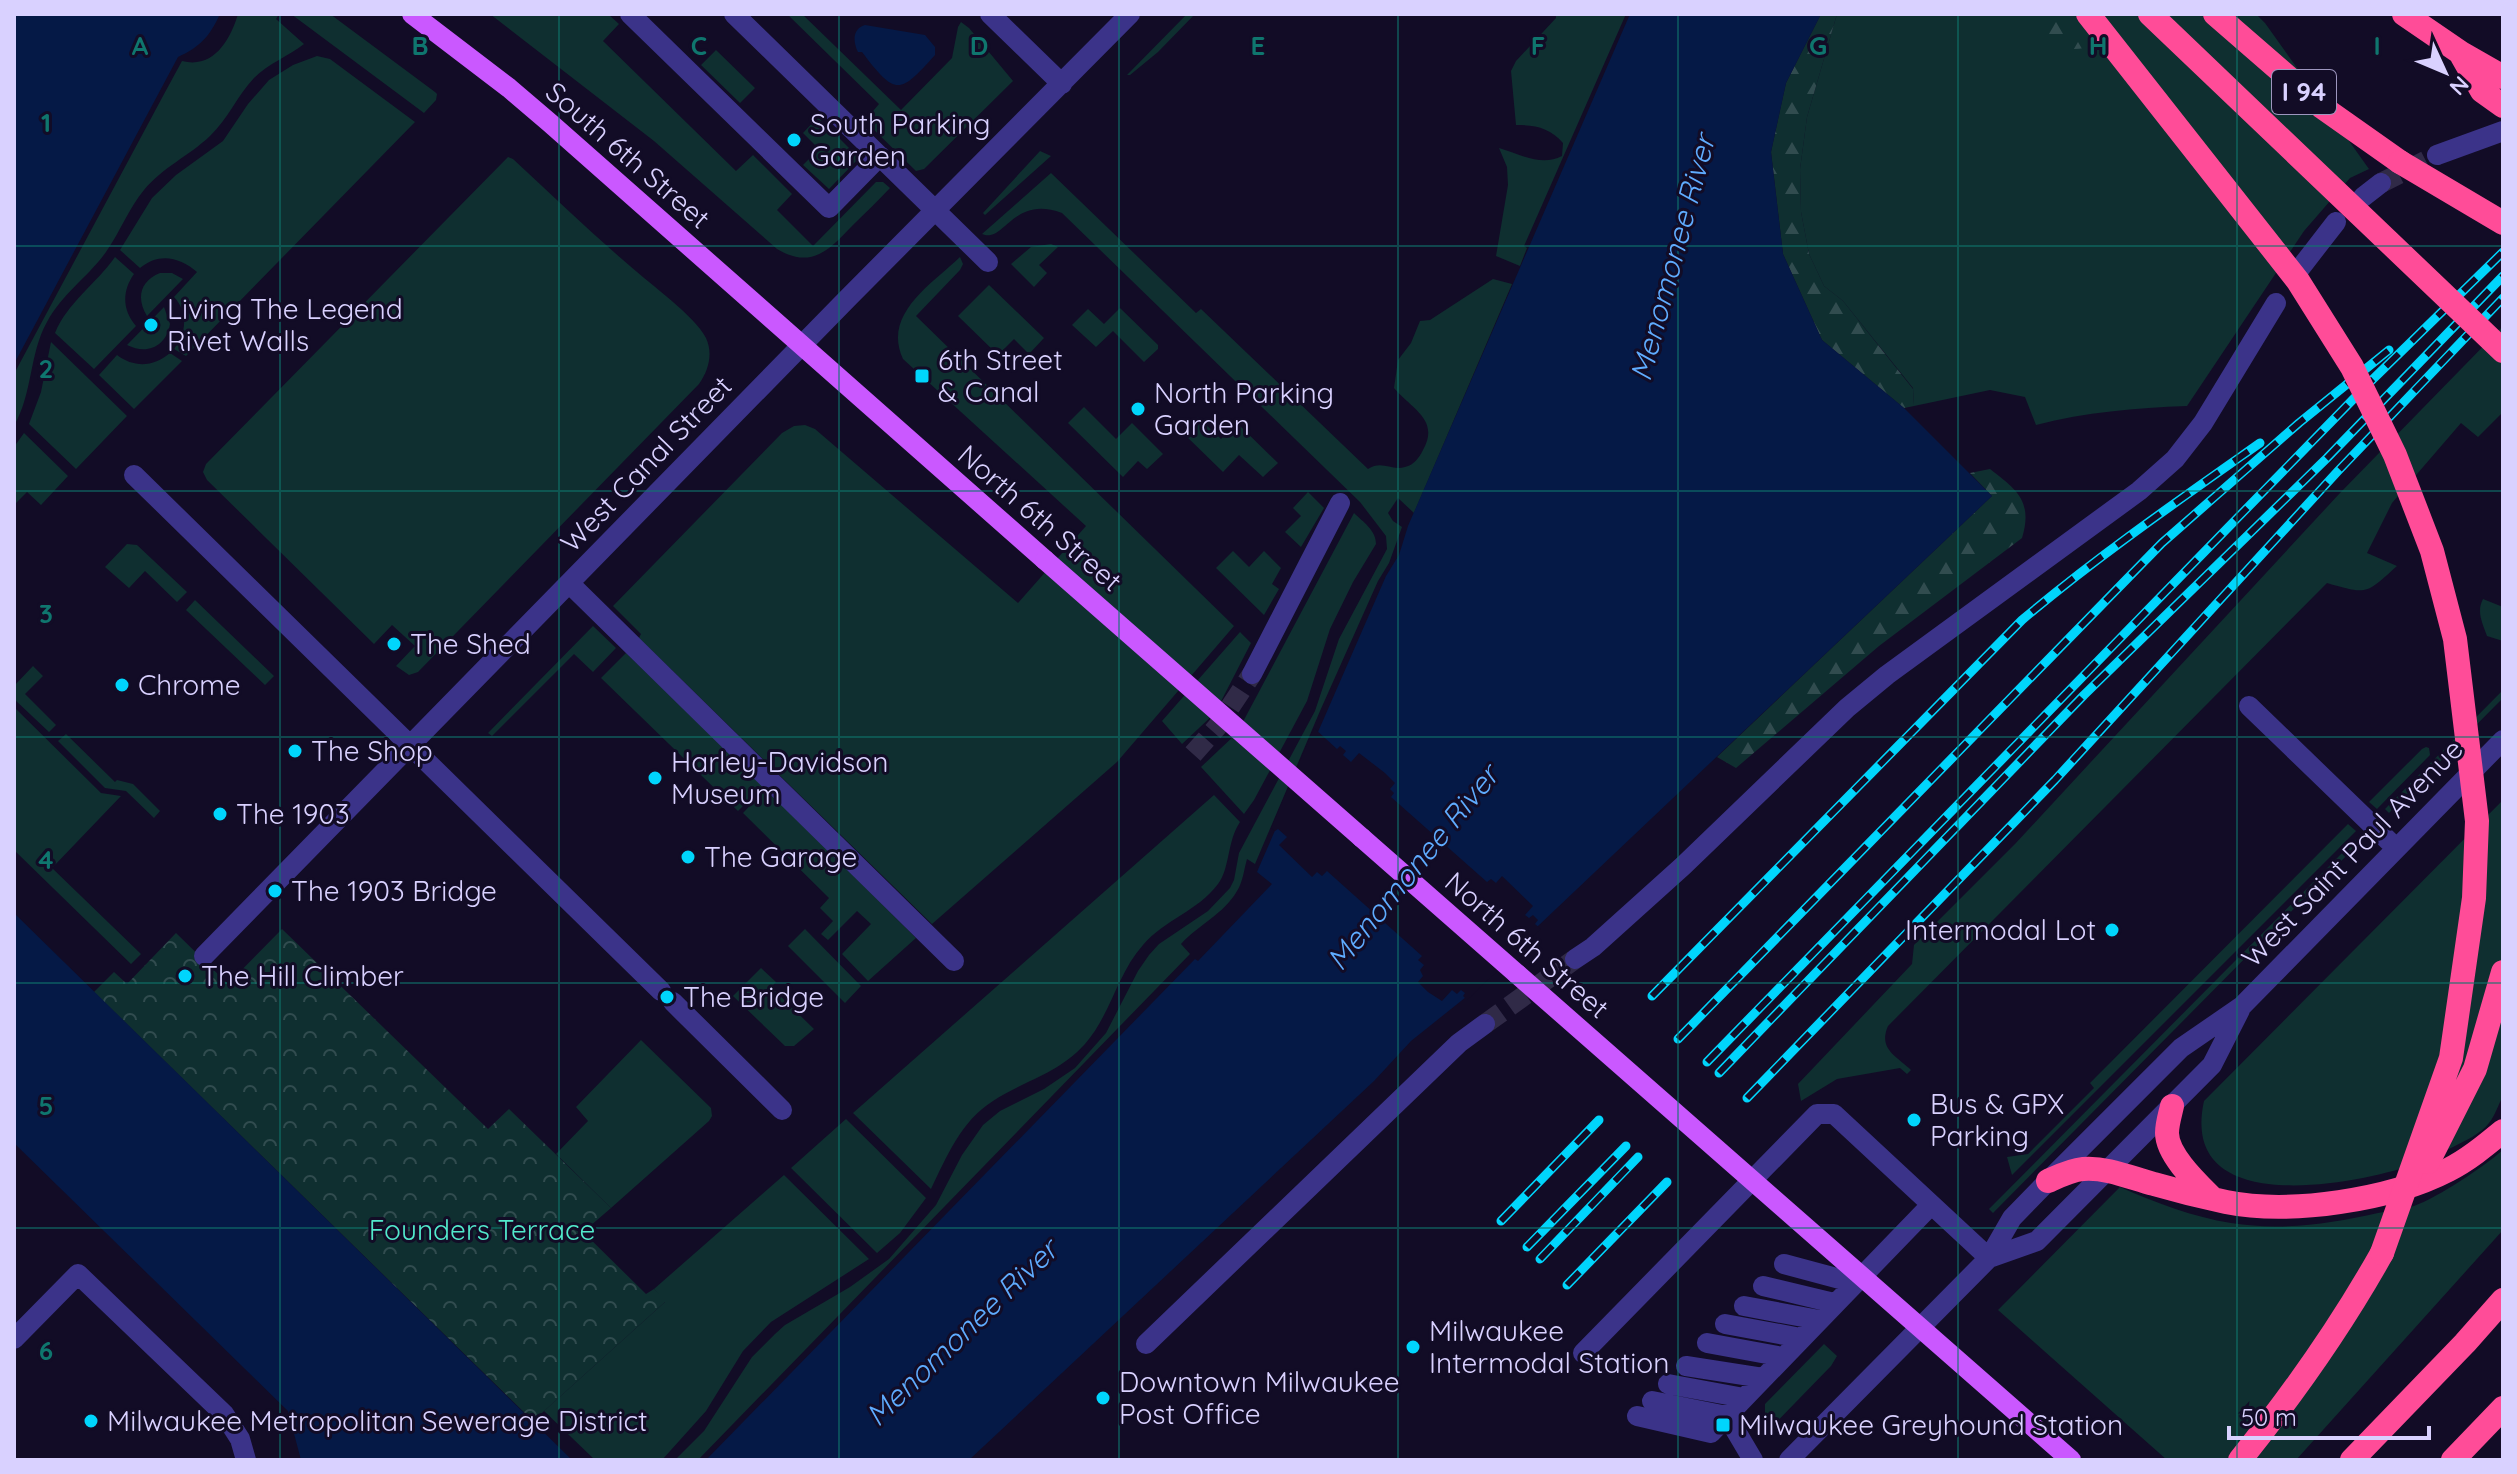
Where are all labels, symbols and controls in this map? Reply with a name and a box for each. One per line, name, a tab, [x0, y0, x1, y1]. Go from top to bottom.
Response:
text: A	[132, 29, 149, 62]
text: B	[411, 29, 429, 62]
text: C	[691, 29, 707, 62]
text: D	[970, 29, 988, 62]
text: E	[1251, 29, 1265, 62]
text: F	[1531, 29, 1545, 62]
text: G	[1809, 29, 1827, 62]
text: H	[2089, 29, 2107, 62]
text: I	[2373, 29, 2381, 62]
north arrow	[2405, 32, 2485, 112]
road number: I 94	[2272, 70, 2336, 114]
text: N	[2444, 70, 2475, 101]
street label: South 6th Street	[539, 74, 718, 235]
text: 1	[41, 106, 51, 139]
place label: South Parking Garden	[810, 106, 991, 173]
water label: Menomonee River	[1621, 127, 1724, 385]
marker: South Parking Garden	[785, 131, 803, 149]
place label: Living The Legend Rivet Walls	[167, 291, 403, 358]
marker: Living The Legend Rivet Walls	[142, 316, 160, 334]
place label: 6th Street & Canal	[938, 342, 1063, 409]
text: 2	[39, 352, 53, 385]
marker: 6th Street & Canal	[913, 367, 931, 385]
street label: West Canal Street	[553, 368, 739, 559]
place label: North Parking Garden	[1154, 375, 1334, 442]
marker: North Parking Garden	[1129, 400, 1147, 418]
street label: North 6th Street	[951, 437, 1129, 598]
text: 3	[39, 597, 53, 630]
place label: The Shed	[410, 626, 531, 661]
marker: The Shed	[385, 635, 403, 653]
place label: Chrome	[138, 667, 241, 702]
marker: Chrome	[113, 676, 131, 694]
street label: West Saint Paul Avenue	[2234, 731, 2470, 974]
place label: The Shop	[311, 733, 433, 768]
marker: The Shop	[286, 742, 304, 760]
place label: Harley-Davidson Museum	[671, 744, 888, 811]
water label: Menomonee River	[1318, 754, 1509, 978]
marker: Harley-Davidson Museum	[646, 769, 664, 787]
place label: The 1903	[236, 796, 350, 831]
marker: The 1903	[211, 805, 229, 823]
place label: The Garage	[704, 839, 857, 874]
text: 4	[38, 843, 54, 876]
marker: The Garage	[679, 848, 697, 866]
street label: North 6th Street	[1438, 864, 1616, 1025]
place label: The 1903 Bridge	[291, 873, 497, 908]
marker: The 1903 Bridge	[266, 882, 284, 900]
place label: Intermodal Lot	[1905, 912, 2096, 947]
marker: Intermodal Lot	[2103, 921, 2121, 939]
place label: The Hill Climber	[201, 958, 404, 993]
marker: The Hill Climber	[176, 967, 194, 985]
place label: The Bridge	[683, 979, 824, 1014]
marker: The Bridge	[658, 988, 676, 1006]
place label: Bus & GPX Parking	[1930, 1086, 2064, 1153]
text: 5	[39, 1089, 53, 1122]
marker: Bus & GPX Parking	[1905, 1111, 1923, 1129]
park label: Founders Terrace	[369, 1212, 595, 1247]
water label: Menomonee River	[857, 1228, 1068, 1434]
place label: Milwaukee Intermodal Station	[1429, 1313, 1669, 1380]
text: 6	[39, 1334, 53, 1367]
marker: Milwaukee Intermodal Station	[1404, 1338, 1422, 1356]
place label: Downtown Milwaukee Post Office	[1119, 1364, 1400, 1431]
marker: Downtown Milwaukee Post Office	[1094, 1389, 1112, 1407]
scale bar	[2229, 1390, 2429, 1440]
text: 50 m	[2241, 1402, 2297, 1432]
place label: Milwaukee Metropolitan Sewerage District	[107, 1403, 648, 1438]
place label: Milwaukee Greyhound Station	[1739, 1407, 2123, 1442]
marker: Milwaukee Metropolitan Sewerage District	[82, 1412, 100, 1430]
marker: Milwaukee Greyhound Station	[1714, 1416, 1732, 1434]

